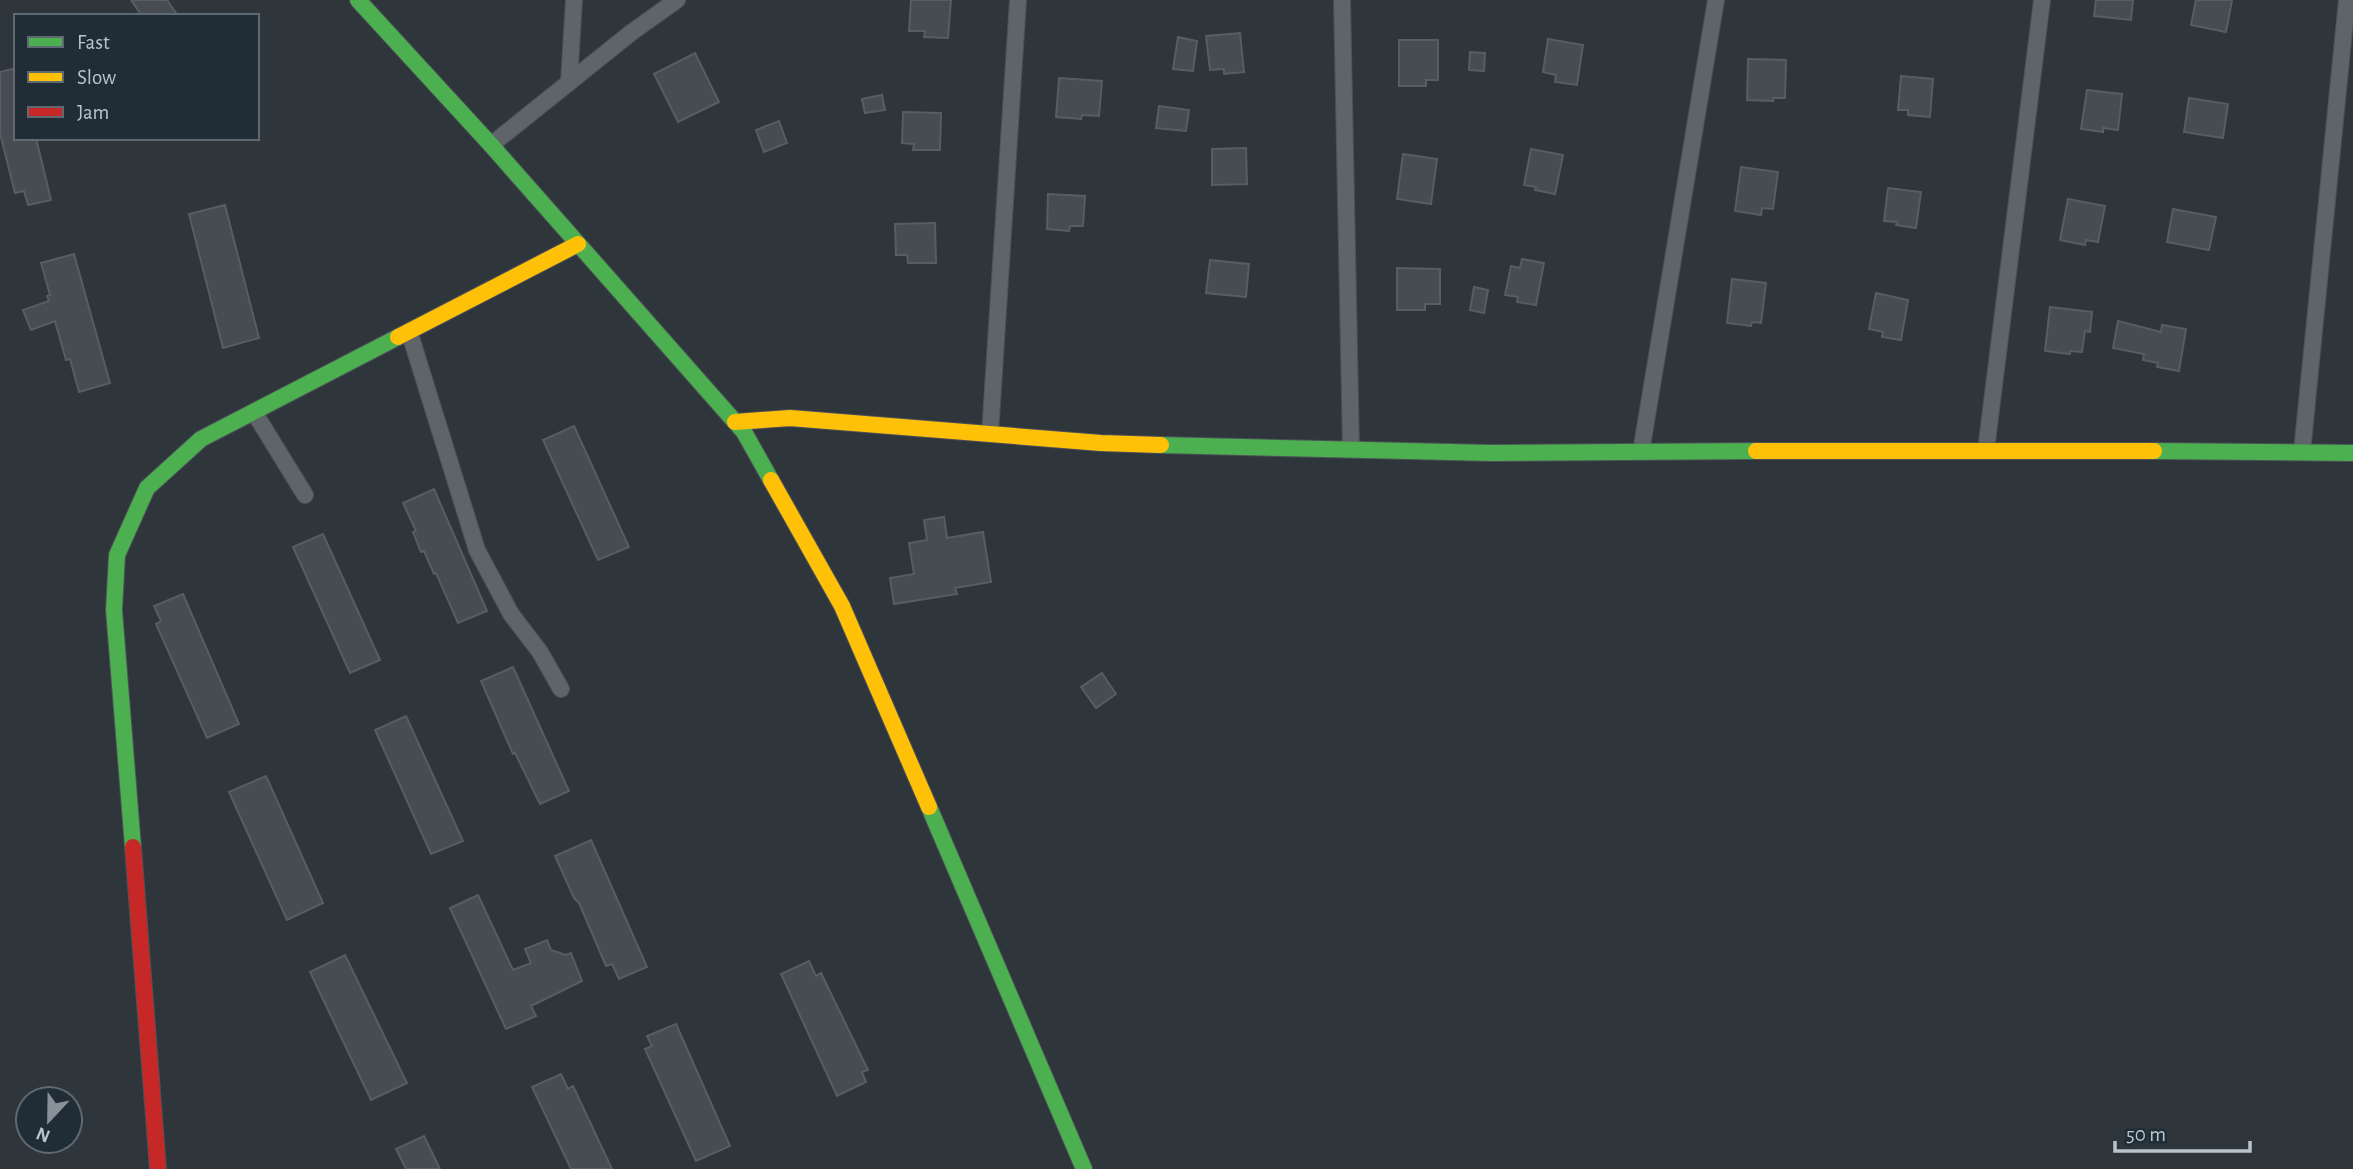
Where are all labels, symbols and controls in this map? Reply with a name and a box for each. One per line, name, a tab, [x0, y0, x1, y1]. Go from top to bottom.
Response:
legend	[14, 14, 259, 140]
text: Fast	[77, 32, 110, 53]
text: Slow	[77, 67, 116, 88]
text: Jam	[77, 102, 109, 123]
north arrow	[14, 1085, 84, 1155]
scale bar	[2115, 1110, 2250, 1154]
text: N	[34, 1123, 53, 1146]
text: 50 m	[2126, 1124, 2166, 1145]

